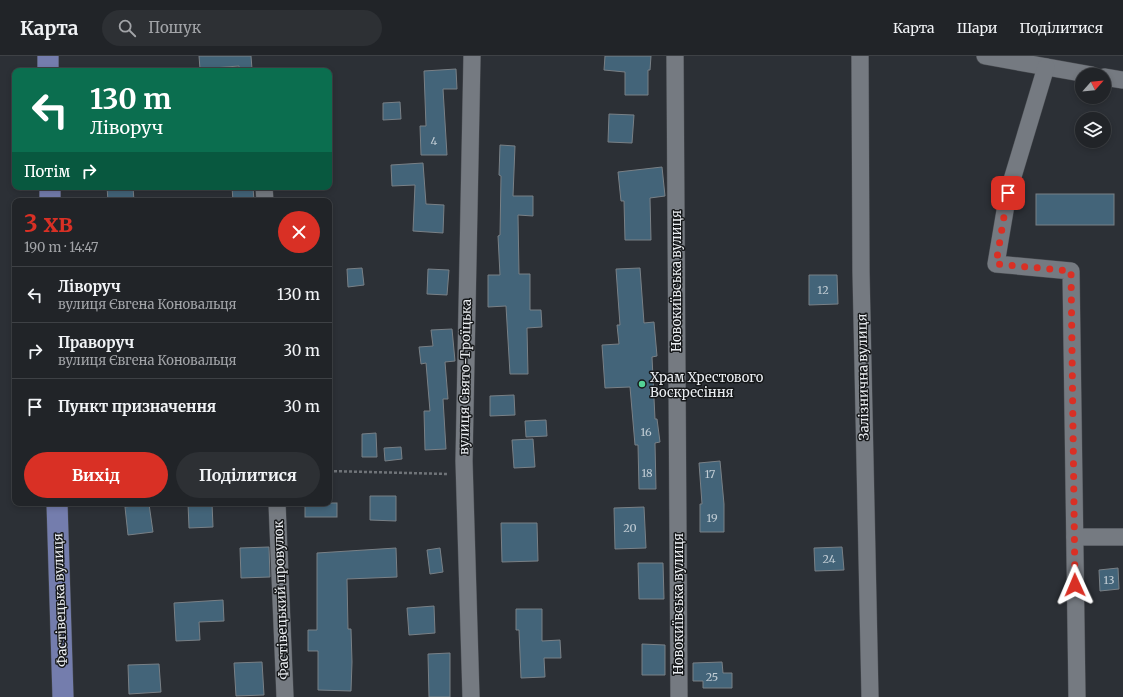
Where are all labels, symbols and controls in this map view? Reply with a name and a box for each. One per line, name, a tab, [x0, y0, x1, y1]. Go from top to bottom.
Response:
search box	[102, 10, 382, 46]
text: Карта	[20, 16, 78, 40]
icon: search	[116, 17, 138, 39]
text: Пошук	[148, 18, 201, 37]
text: Карта	[893, 19, 935, 37]
text: Шари	[957, 19, 998, 37]
text: Поділитися	[1020, 19, 1103, 37]
north arrow	[1075, 68, 1111, 104]
map controls	[1075, 68, 1111, 148]
text: 130 m	[90, 81, 172, 117]
icon: left	[24, 84, 76, 136]
button: layers	[1075, 112, 1111, 148]
text: Ліворуч	[90, 116, 163, 139]
house number: 4	[431, 134, 438, 148]
icon: right	[78, 160, 100, 182]
text: Потім	[24, 162, 70, 181]
pin	[991, 176, 1025, 210]
icon: arrive	[997, 182, 1019, 204]
text: 3 хв	[24, 208, 73, 239]
street label: Новокиївська вулиця	[668, 210, 685, 352]
button: close	[278, 211, 320, 253]
text: 190 m · 14:47	[24, 239, 98, 256]
text: Ліворуч	[58, 277, 121, 296]
house number: 12	[817, 283, 829, 297]
icon: left	[24, 284, 46, 306]
text: 130 m	[277, 285, 320, 304]
text: вулиця Євгена Коновальця	[58, 296, 237, 313]
street label: вулиця Свято-Троїцька	[455, 299, 475, 455]
street label: Залізнична вулиця	[853, 313, 873, 440]
text: Праворуч	[58, 333, 134, 352]
icon: right	[24, 340, 46, 362]
text: 30 m	[283, 341, 320, 360]
text: вулиця Євгена Коновальця	[58, 352, 237, 369]
place label: Храм Хрестового Воскресіння	[650, 369, 764, 401]
marker: Храм Хрестового Воскресіння	[637, 379, 647, 389]
icon: arrive	[24, 396, 46, 418]
text: Пункт призначення	[58, 397, 216, 416]
text: 30 m	[283, 397, 320, 416]
house number: 16	[640, 425, 652, 439]
button: Вихід	[24, 452, 168, 498]
button: Поділитися	[176, 452, 320, 498]
house number: 18	[641, 466, 653, 480]
house number: 17	[705, 467, 715, 481]
house number: 19	[706, 511, 718, 525]
street label: Фастівецький провулок	[270, 519, 292, 680]
house number: 20	[623, 521, 637, 535]
street label: Фастівецька вулиця	[49, 533, 71, 667]
street label: Новокиївська вулиця	[670, 533, 687, 675]
house number: 24	[823, 552, 836, 566]
position arrow	[1054, 564, 1096, 606]
house number: 13	[1104, 573, 1114, 587]
house number: 25	[706, 670, 718, 684]

